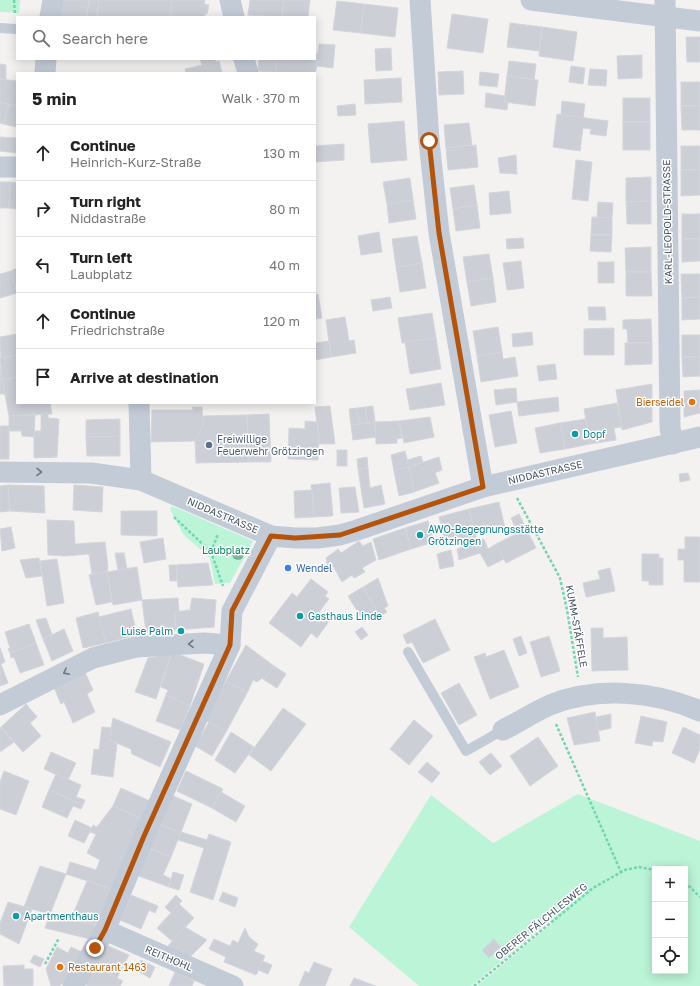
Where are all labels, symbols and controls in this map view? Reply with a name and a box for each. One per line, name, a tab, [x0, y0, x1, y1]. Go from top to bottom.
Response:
search box	[16, 16, 316, 60]
icon: search	[30, 27, 52, 49]
text: Search here	[62, 29, 148, 47]
text: 5 min	[32, 88, 76, 109]
text: Walk · 370 m	[221, 90, 300, 106]
route start	[420, 132, 438, 150]
text: Continue	[70, 136, 136, 154]
icon: ahead	[32, 142, 54, 164]
text: 130 m	[263, 145, 300, 161]
text: Heinrich-Kurz-Straße	[70, 154, 201, 170]
street label: KARL-LEOPOLD-STRASSE	[660, 160, 674, 284]
text: Turn right	[70, 192, 141, 210]
icon: right	[32, 198, 54, 220]
text: 80 m	[269, 201, 300, 217]
text: Niddastraße	[70, 210, 146, 226]
text: Turn left	[70, 248, 132, 266]
icon: left	[32, 254, 54, 276]
text: 40 m	[269, 257, 300, 273]
text: Laubplatz	[70, 266, 132, 282]
text: Continue	[70, 304, 136, 322]
icon: ahead	[32, 310, 54, 332]
text: 120 m	[263, 313, 300, 329]
text: Friedrichstraße	[70, 322, 165, 338]
icon: arrive	[32, 366, 54, 388]
text: Arrive at destination	[70, 368, 219, 386]
place label: Bierseidel	[636, 396, 684, 408]
marker: Bierseidel	[687, 397, 697, 407]
place label: Dopf	[583, 428, 606, 440]
marker: Dopf	[570, 429, 580, 439]
place label: Freiwillige Feuerwehr Grötzingen	[217, 433, 324, 457]
marker: Freiwillige Feuerwehr Grötzingen	[204, 440, 214, 450]
street label: NIDDASTRASSE	[507, 458, 583, 486]
one-way arrow	[36, 467, 42, 476]
street label: NIDDASTRASSE	[186, 495, 260, 535]
place label: AWO-Begegnungsstätte Grötzingen	[428, 523, 544, 547]
marker: AWO-Begegnungsstätte Grötzingen	[415, 530, 425, 540]
park label: Laubplatz	[202, 544, 250, 556]
place label: Wendel	[296, 562, 332, 574]
marker: Wendel	[283, 563, 293, 573]
street label: KUMM-STÄFFELE	[564, 584, 591, 668]
place label: Gasthaus Linde	[308, 610, 382, 622]
marker: Gasthaus Linde	[295, 611, 305, 621]
place label: Luise Palm	[121, 625, 173, 637]
marker: Luise Palm	[176, 626, 186, 636]
one-way arrow	[188, 639, 194, 648]
one-way arrow	[62, 667, 70, 675]
map controls	[652, 866, 688, 974]
button: +	[652, 866, 688, 902]
street label: OBERER FÄLCHLESWEG	[492, 879, 589, 962]
button: −	[652, 902, 688, 938]
place label: Apartmenthaus	[24, 910, 98, 922]
marker: Apartmenthaus	[11, 911, 21, 921]
button: locate	[652, 938, 688, 974]
route end	[86, 939, 104, 957]
street label: REITHOHL	[143, 943, 195, 974]
place label: Restaurant 1463	[68, 961, 146, 973]
marker: Restaurant 1463	[55, 962, 65, 972]

